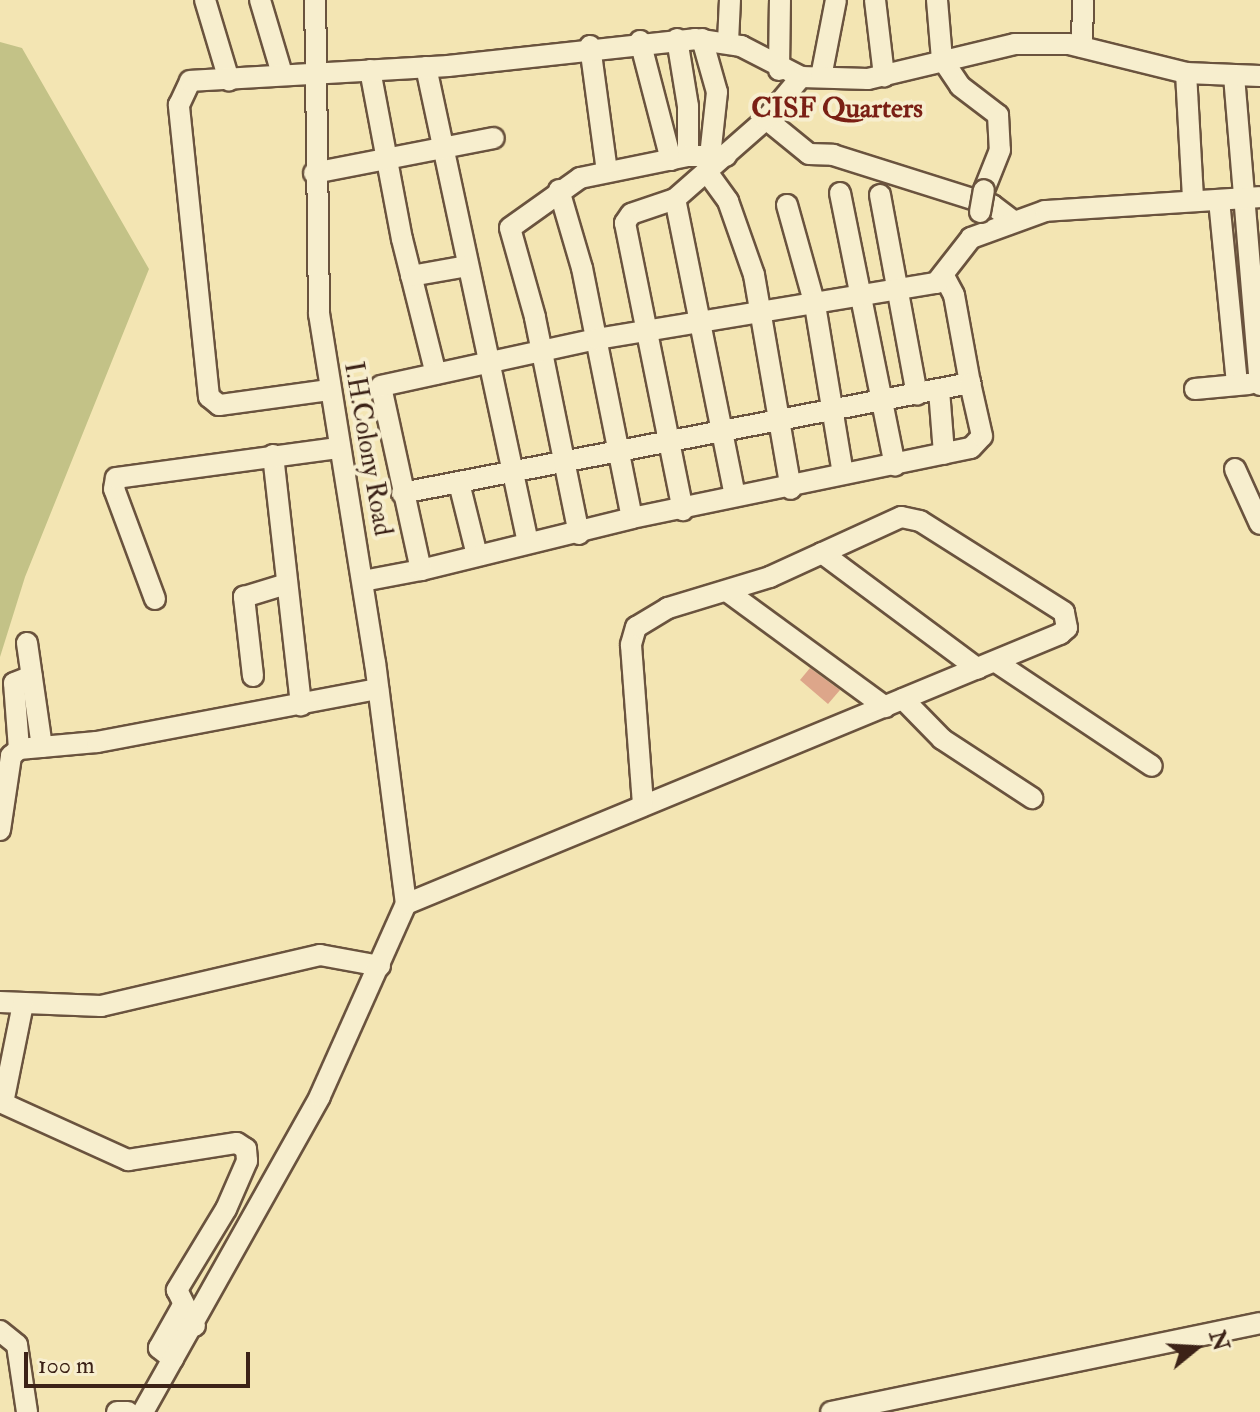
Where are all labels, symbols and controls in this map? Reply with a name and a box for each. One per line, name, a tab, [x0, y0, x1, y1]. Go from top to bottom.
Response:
district label: CISF Quarters	[751, 92, 923, 126]
street label: I.H.Colony Road	[336, 360, 398, 538]
north arrow	[1156, 1308, 1236, 1388]
text: N	[1202, 1327, 1235, 1354]
scale bar	[28, 1336, 254, 1386]
text: 100 m	[38, 1350, 95, 1381]

